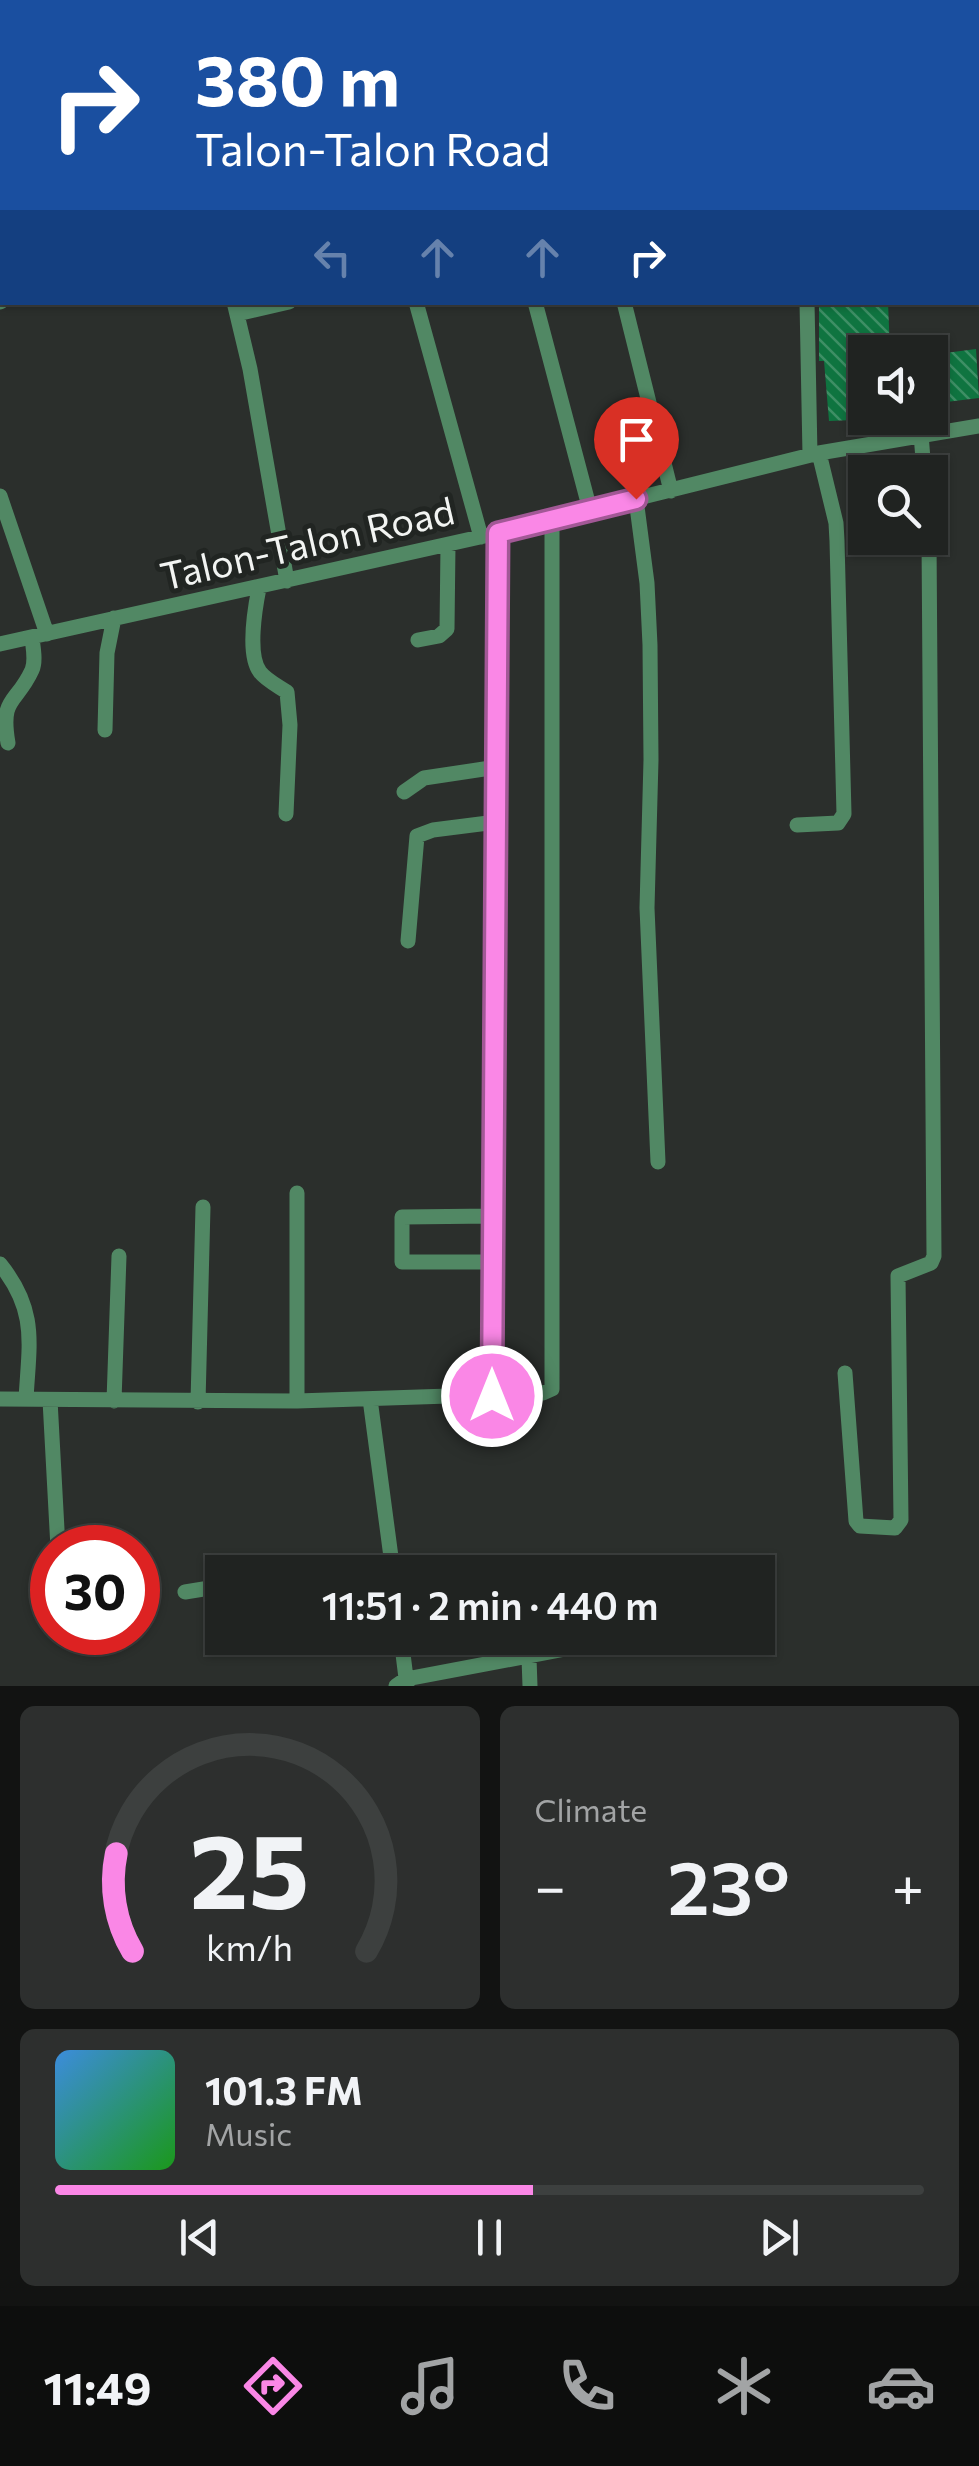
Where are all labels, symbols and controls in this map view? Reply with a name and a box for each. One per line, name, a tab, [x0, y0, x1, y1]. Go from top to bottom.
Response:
text: 380 m	[195, 35, 400, 120]
icon: right	[30, 40, 160, 170]
text: Talon-Talon Road	[195, 120, 550, 175]
icon: left	[305, 230, 360, 285]
icon: ahead	[410, 230, 465, 285]
icon: ahead	[515, 230, 570, 285]
icon: right	[620, 230, 675, 285]
map controls	[848, 335, 948, 555]
button: sound	[848, 335, 948, 435]
pin	[594, 397, 679, 500]
icon: arrive	[609, 412, 664, 467]
button: search	[848, 455, 948, 555]
street label: Talon-Talon Road	[156, 485, 458, 599]
position arrow	[440, 1344, 544, 1448]
speed limit sign: 30	[30, 1525, 160, 1655]
text: 11:51 · 2 min · 440 m	[322, 1581, 658, 1628]
text: Climate	[535, 1789, 647, 1829]
text: 25	[190, 1803, 310, 1930]
text: 23°	[668, 1839, 790, 1930]
text: −	[535, 1851, 566, 1918]
text: +	[892, 1851, 924, 1918]
text: km/h	[206, 1925, 293, 1968]
text: 101.3 FM	[205, 2066, 363, 2113]
text: Music	[205, 2113, 292, 2153]
icon: previous	[172, 2210, 227, 2265]
icon: pause	[462, 2210, 517, 2265]
icon: next	[752, 2210, 807, 2265]
icon: directions	[238, 2351, 308, 2421]
icon: music	[395, 2351, 465, 2421]
icon: phone	[552, 2351, 622, 2421]
icon: climate	[709, 2351, 779, 2421]
icon: car	[866, 2351, 936, 2421]
text: 11:49	[43, 2359, 151, 2414]

